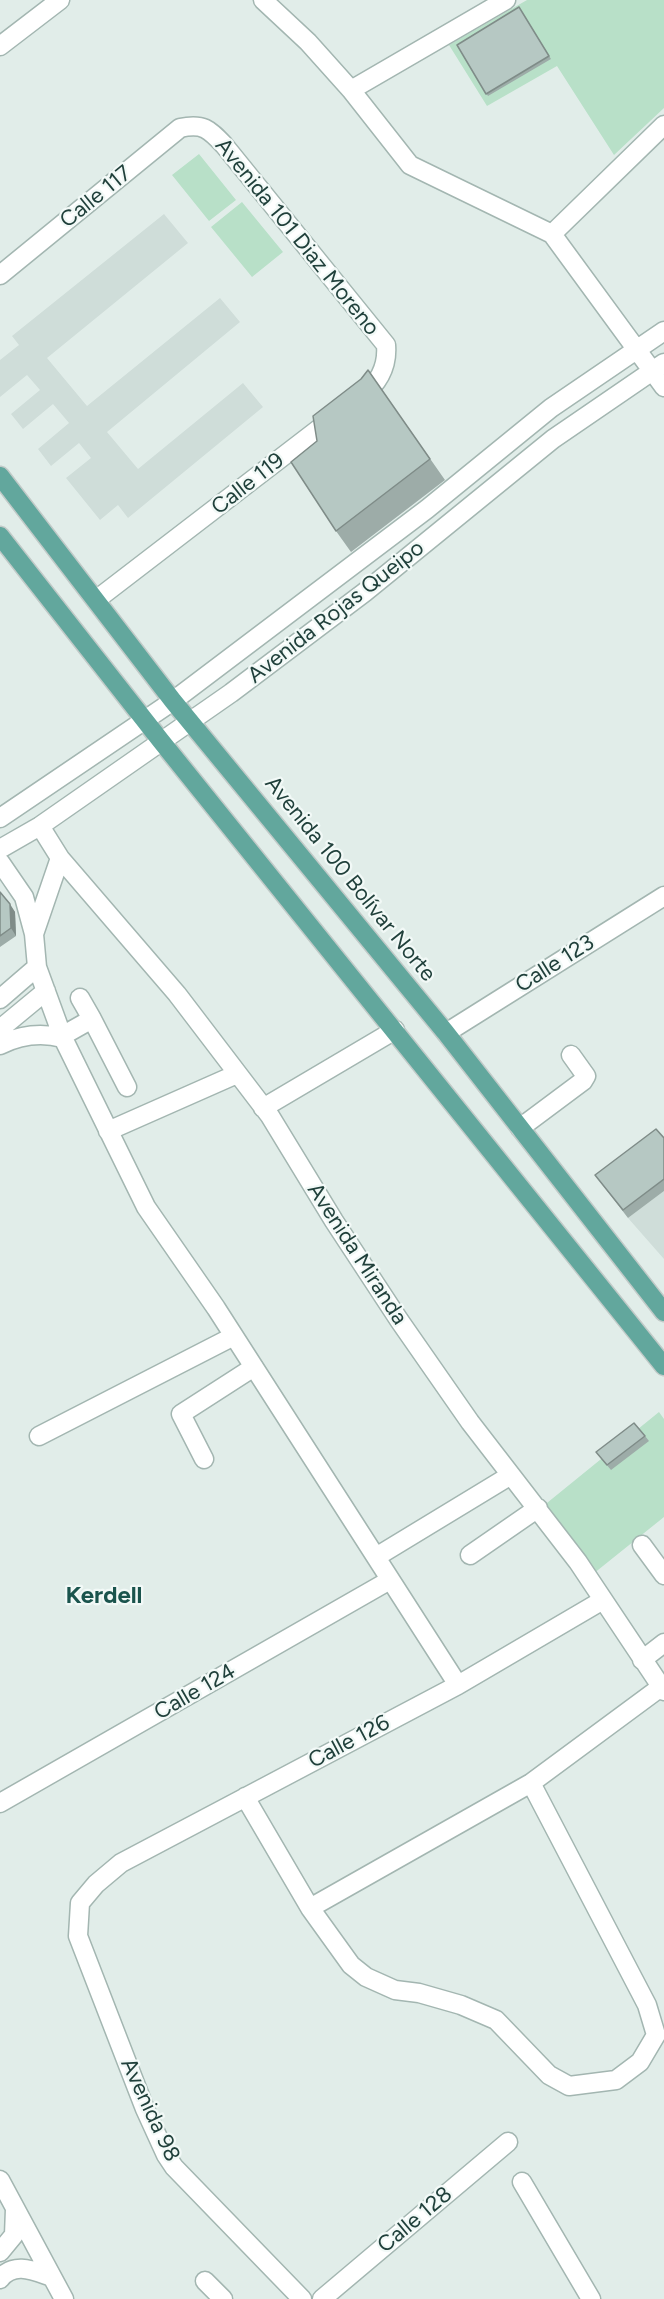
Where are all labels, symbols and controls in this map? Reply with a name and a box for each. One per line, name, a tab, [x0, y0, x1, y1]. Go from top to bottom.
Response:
street label: Avenida 101 Diaz Moreno	[209, 133, 385, 341]
street label: Calle 117	[55, 160, 137, 234]
street label: Calle 119	[206, 447, 290, 521]
street label: Avenida Rojas Queipo	[243, 535, 429, 689]
street label: Avenida 100 Bolívar Norte	[259, 771, 441, 987]
street label: Calle 123	[511, 930, 599, 998]
street label: Avenida Miranda	[301, 1178, 413, 1330]
district label: Kerdell	[65, 1582, 143, 1610]
street label: Calle 124	[150, 1658, 240, 1726]
street label: Calle 126	[304, 1710, 394, 1774]
street label: Avenida 98	[115, 2054, 185, 2166]
street label: Calle 128	[372, 2181, 458, 2259]

